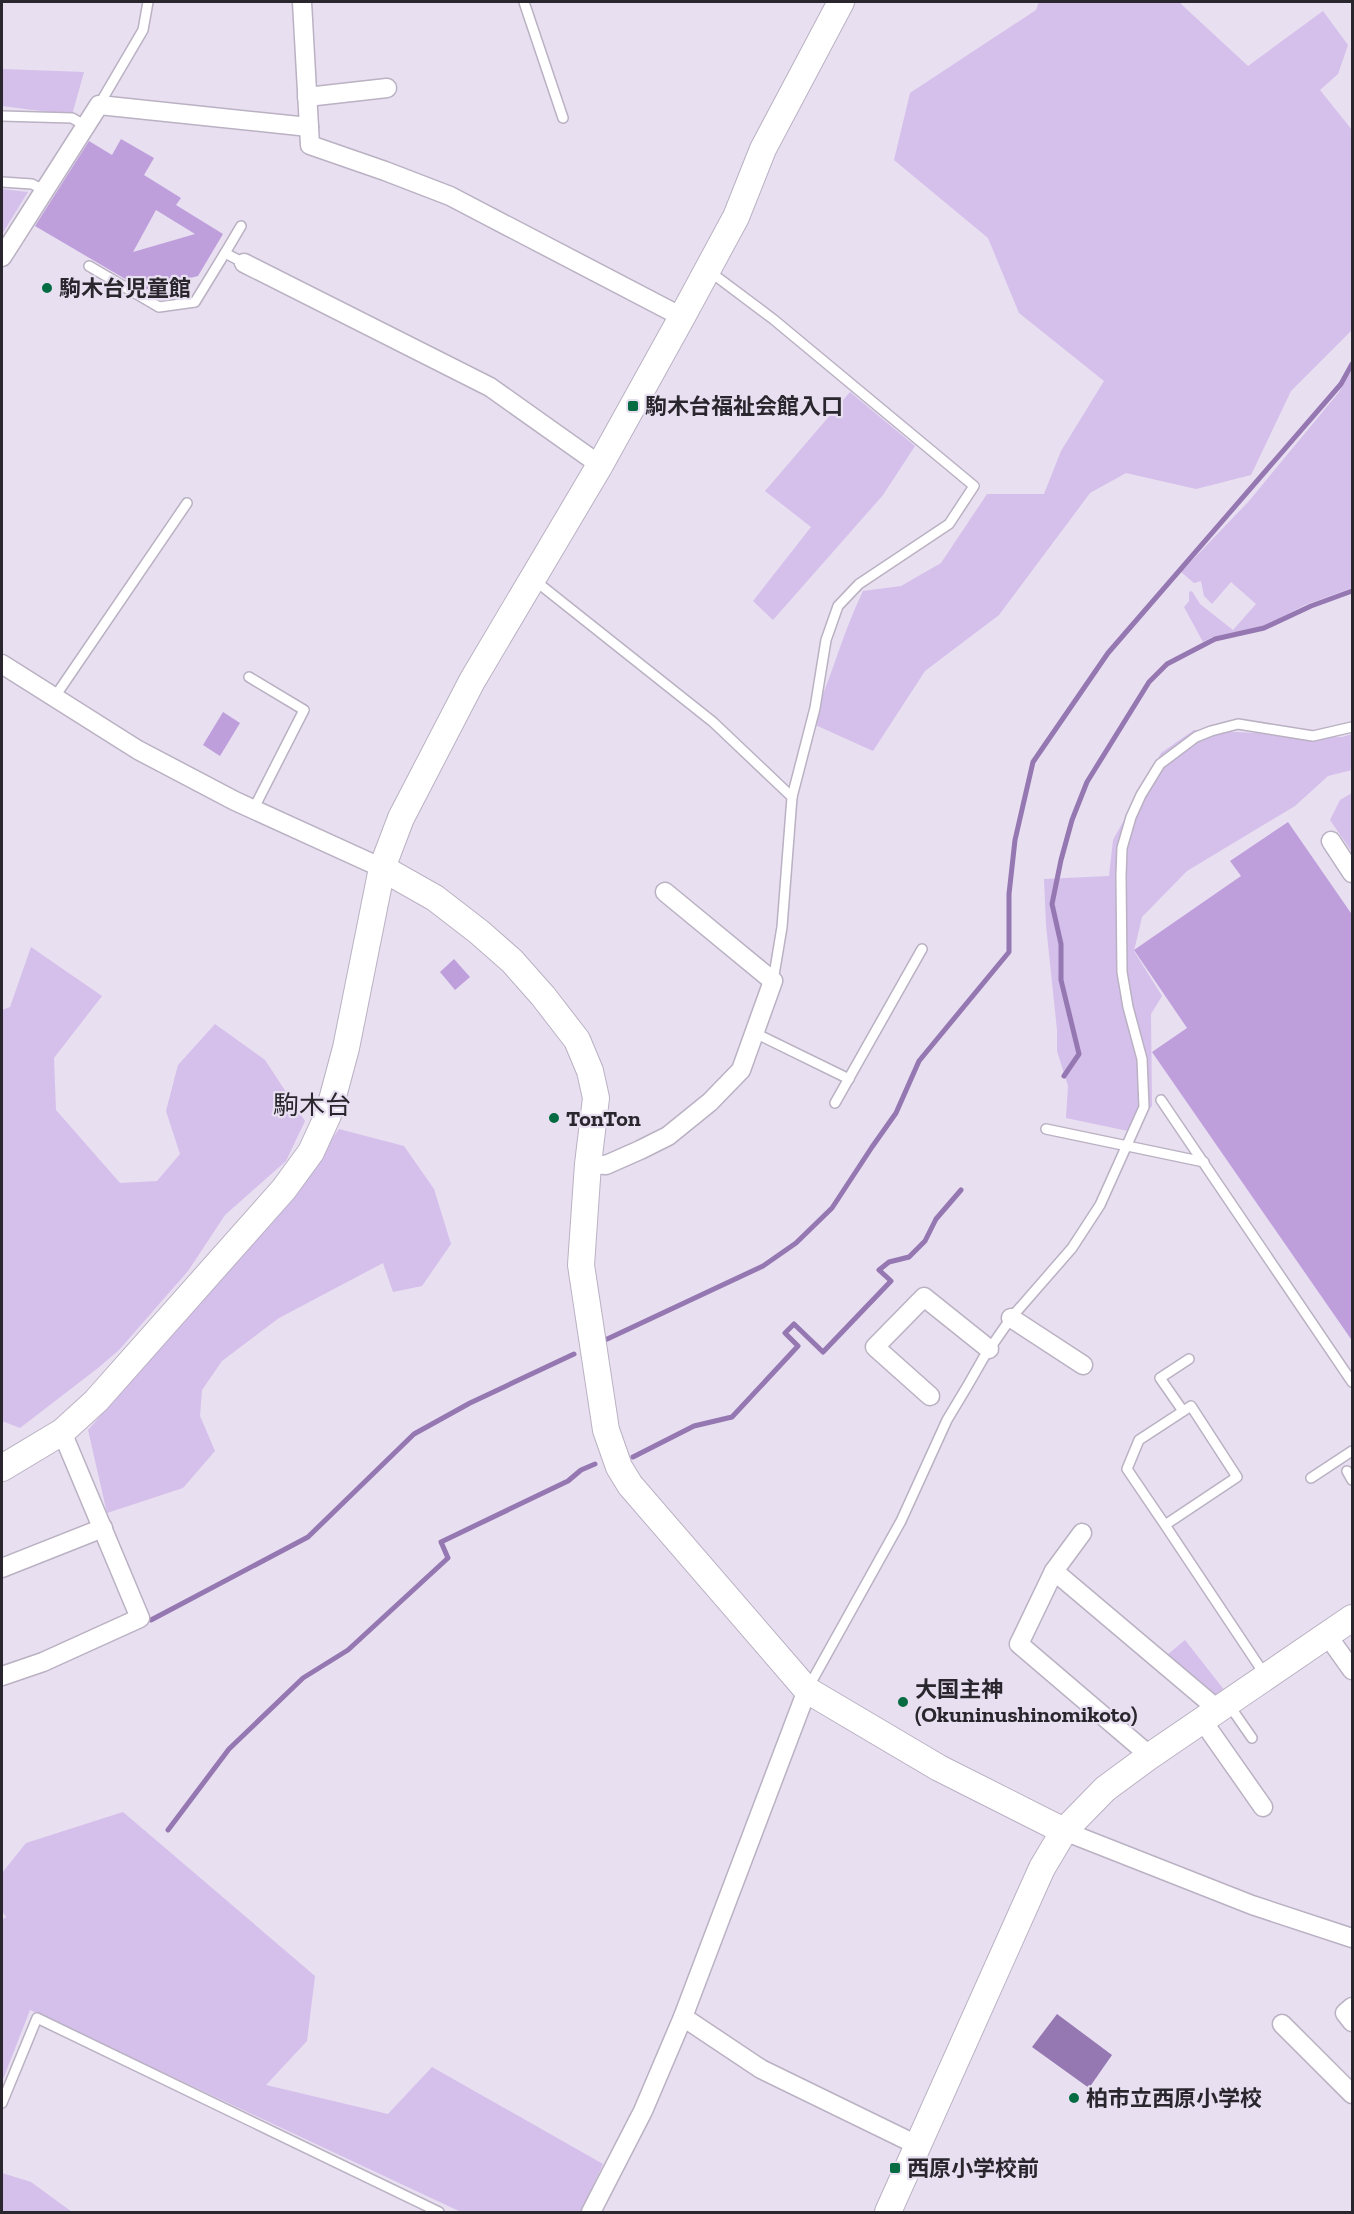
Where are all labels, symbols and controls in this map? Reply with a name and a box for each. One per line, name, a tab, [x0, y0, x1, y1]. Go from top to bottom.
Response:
place label: 駒木台児童館	[59, 275, 191, 302]
marker: 駒木台児童館	[40, 281, 54, 295]
place label: 駒木台福祉会館入口	[645, 393, 843, 420]
marker: 駒木台福祉会館入口	[626, 399, 640, 413]
district label: 駒木台	[273, 1089, 351, 1121]
place label: TonTon	[566, 1105, 641, 1132]
marker: TonTon	[547, 1111, 561, 1125]
place label: 大国主神 (Okuninushinomikoto)	[915, 1676, 1137, 1728]
marker: 大国主神 (Okuninushinomikoto)	[896, 1695, 910, 1709]
place label: 柏市立西原小学校	[1086, 2085, 1262, 2112]
marker: 柏市立西原小学校	[1067, 2091, 1081, 2105]
place label: 西原小学校前	[907, 2155, 1039, 2182]
marker: 西原小学校前	[888, 2161, 902, 2175]

